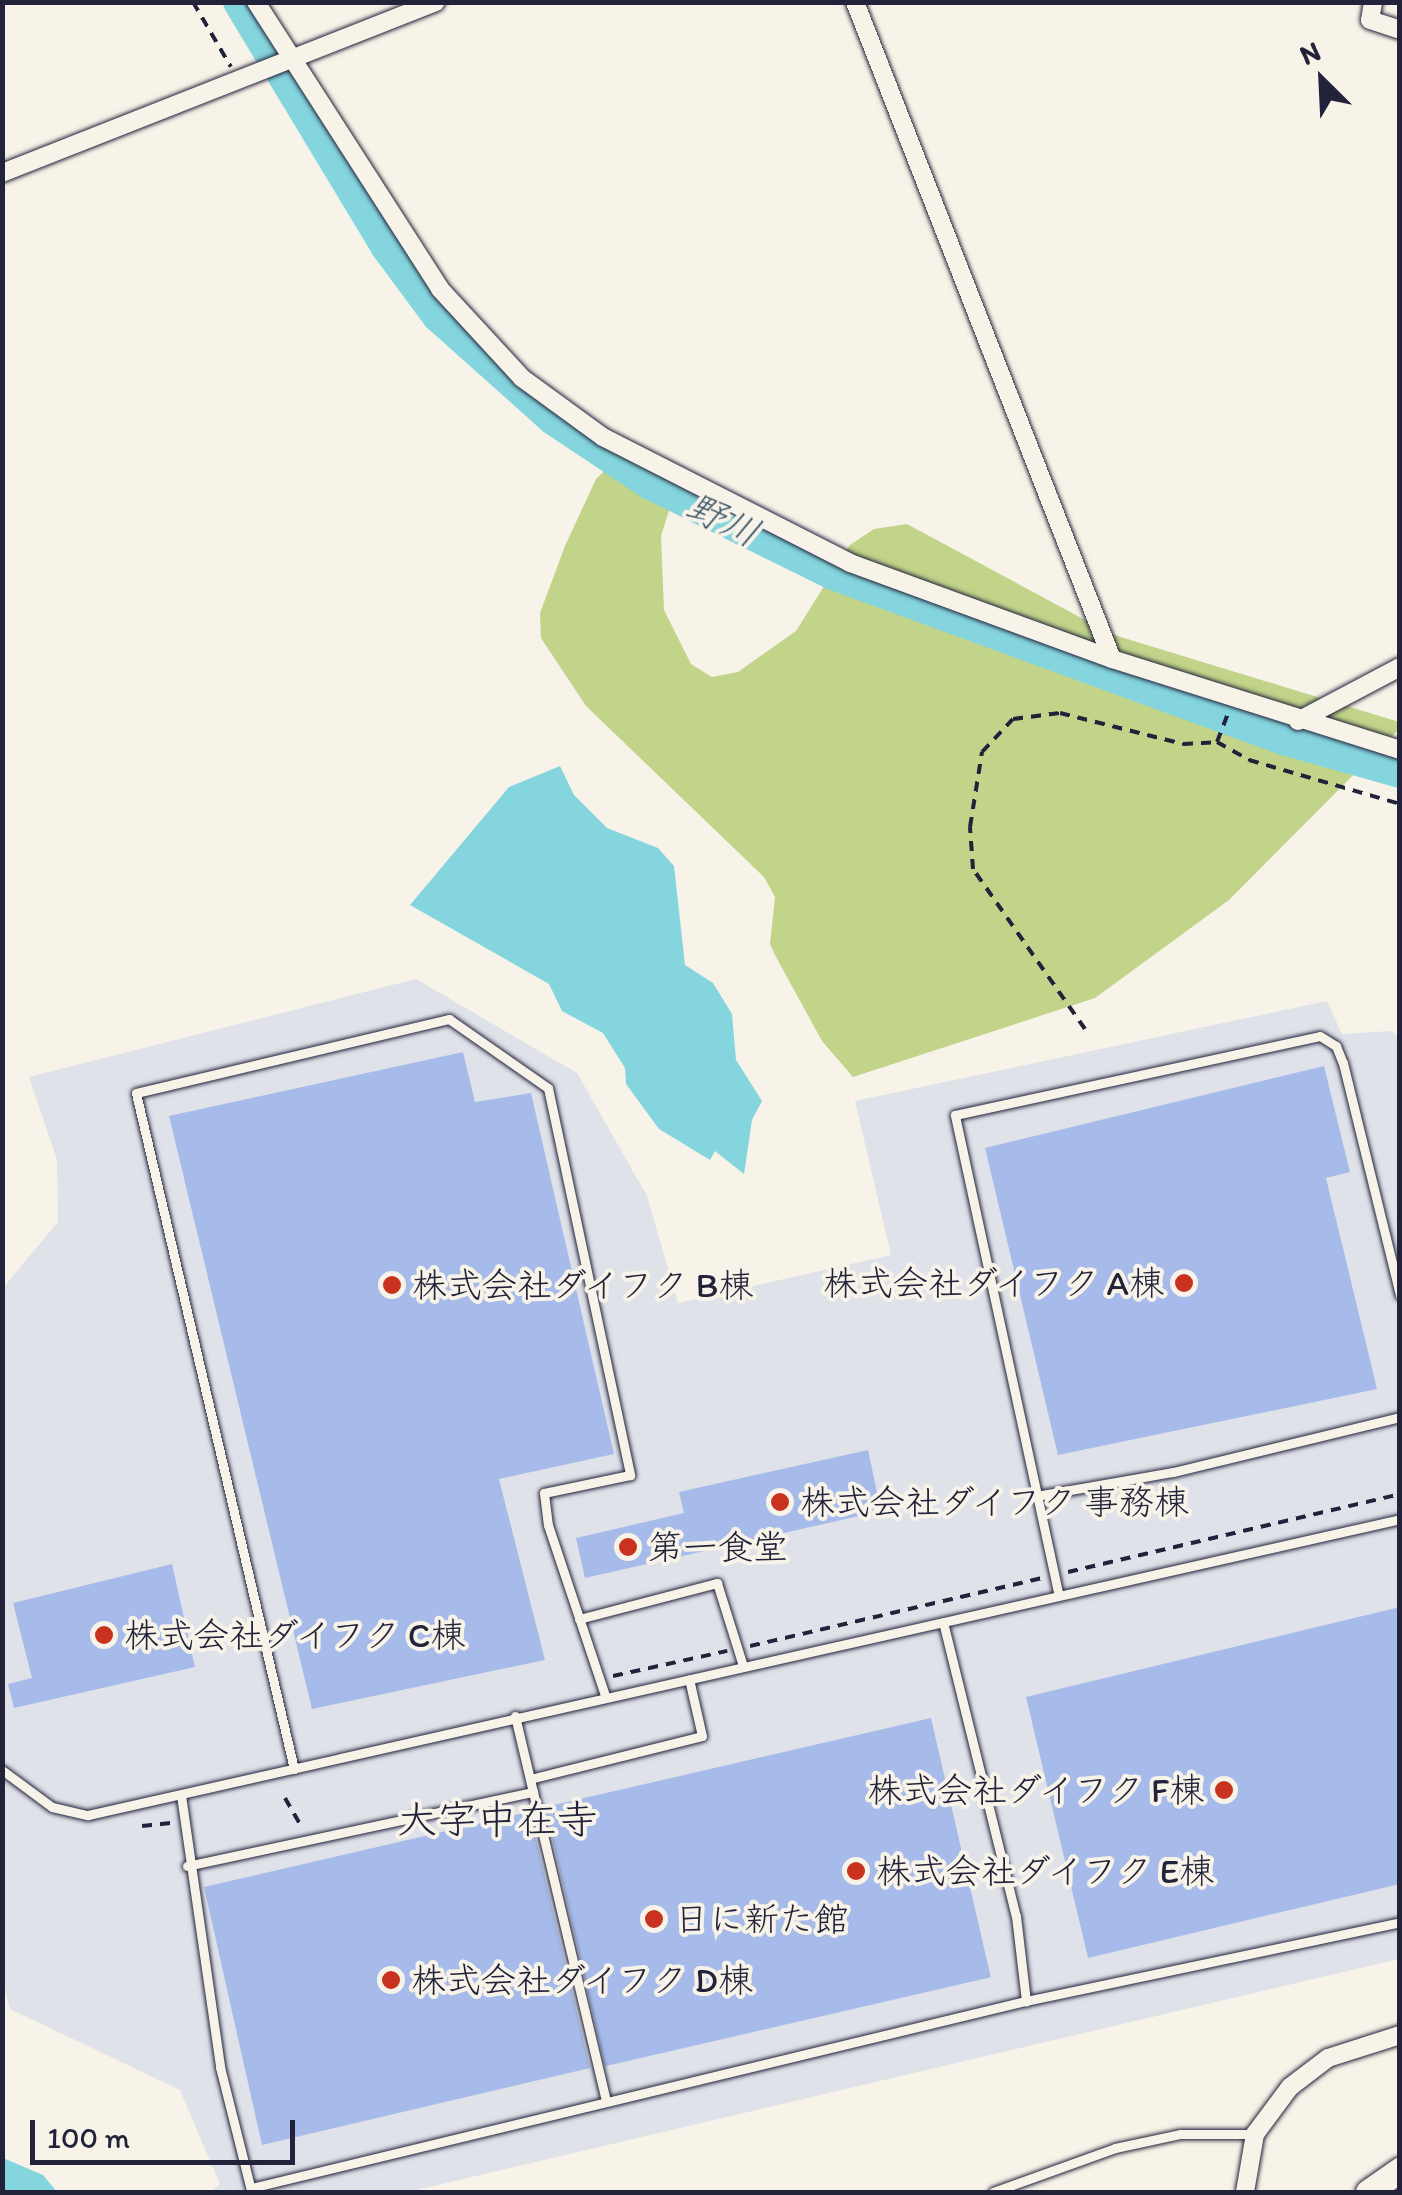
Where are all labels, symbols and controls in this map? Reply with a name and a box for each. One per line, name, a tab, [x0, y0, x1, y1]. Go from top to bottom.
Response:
north arrow	[1272, 30, 1372, 130]
text: N	[1294, 33, 1325, 72]
water label: 野川	[679, 483, 767, 557]
place label: 株式会社ダイフク A棟	[819, 1262, 1164, 1304]
place label: 株式会社ダイフク B棟	[412, 1264, 757, 1306]
marker: 株式会社ダイフク A棟	[1173, 1272, 1195, 1294]
marker: 株式会社ダイフク B棟	[381, 1274, 403, 1296]
place label: 株式会社ダイフク 事務棟	[800, 1481, 1193, 1523]
marker: 株式会社ダイフク 事務棟	[769, 1491, 791, 1513]
place label: 第一食堂	[648, 1526, 788, 1568]
marker: 第一食堂	[617, 1536, 639, 1558]
place label: 株式会社ダイフク C棟	[124, 1614, 469, 1656]
marker: 株式会社ダイフク C棟	[93, 1624, 115, 1646]
place label: 株式会社ダイフク F棟	[863, 1769, 1204, 1811]
marker: 株式会社ダイフク F棟	[1213, 1779, 1235, 1801]
district label: 大字中在寺	[397, 1795, 597, 1843]
place label: 株式会社ダイフク E棟	[876, 1850, 1218, 1892]
marker: 株式会社ダイフク E棟	[845, 1860, 867, 1882]
place label: 日に新た館	[674, 1898, 849, 1940]
marker: 日に新た館	[643, 1908, 665, 1930]
place label: 株式会社ダイフク D棟	[411, 1959, 757, 2001]
marker: 株式会社ダイフク D棟	[380, 1969, 402, 1991]
scale bar	[35, 2100, 300, 2162]
text: 100 m	[47, 2119, 130, 2156]

